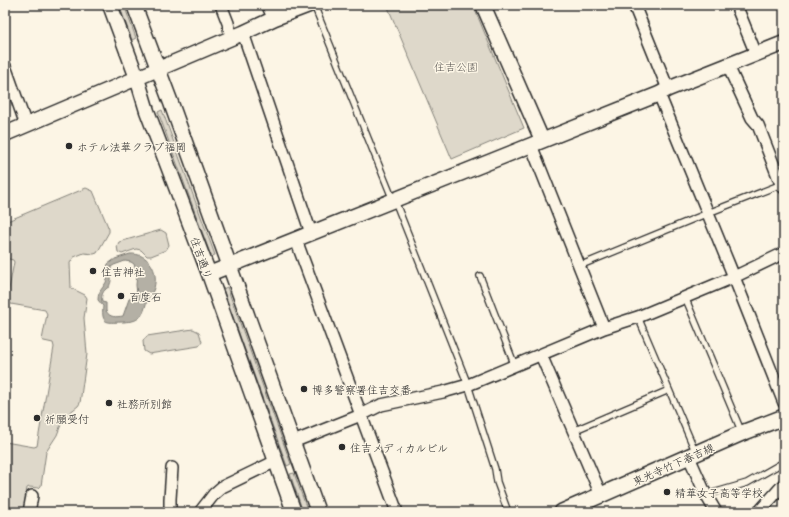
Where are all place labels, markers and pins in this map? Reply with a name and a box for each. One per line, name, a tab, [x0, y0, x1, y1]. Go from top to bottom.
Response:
place label: ホテル法華クラブ福岡	[77, 138, 187, 155]
marker: ホテル法華クラブ福岡	[64, 141, 74, 151]
place label: 住吉神社	[101, 263, 145, 280]
marker: 住吉神社	[88, 266, 98, 276]
place label: 百度石	[129, 288, 162, 305]
marker: 百度石	[116, 291, 126, 301]
place label: 博多警察署住吉交番	[312, 381, 411, 398]
marker: 博多警察署住吉交番	[299, 384, 309, 394]
place label: 社務所別館	[117, 395, 172, 412]
marker: 社務所別館	[104, 398, 114, 408]
place label: 祈願受付	[45, 410, 89, 427]
marker: 祈願受付	[32, 413, 42, 423]
place label: 住吉メディカルビル	[350, 439, 448, 456]
marker: 住吉メディカルビル	[337, 442, 347, 452]
place label: 精華女子高等学校	[675, 484, 763, 501]
marker: 精華女子高等学校	[662, 487, 672, 497]

